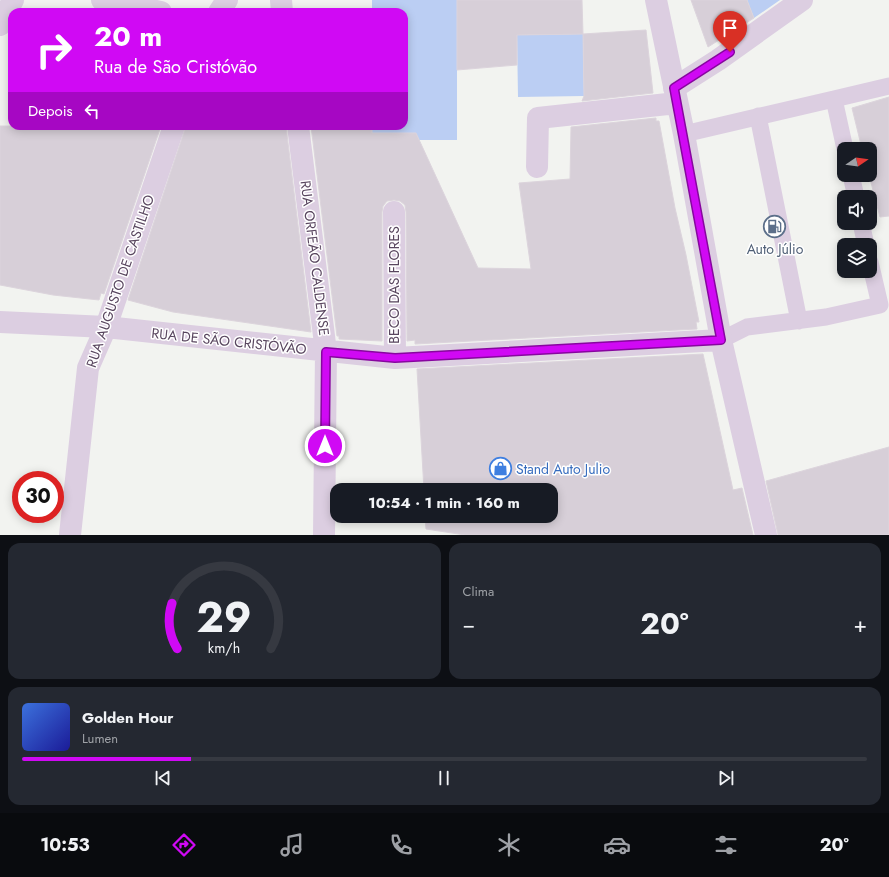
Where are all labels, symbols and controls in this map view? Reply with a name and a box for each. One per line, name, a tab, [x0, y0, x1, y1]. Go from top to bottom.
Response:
pin	[713, 11, 747, 52]
text: 20 m	[94, 16, 162, 57]
icon: arrive	[719, 17, 741, 39]
icon: right	[28, 24, 80, 76]
text: Rua de São Cristóvão	[94, 54, 257, 80]
text: Depois	[28, 100, 73, 122]
icon: left	[81, 100, 103, 122]
north arrow	[837, 142, 877, 182]
map controls	[837, 142, 877, 278]
street label: RUA ORFEÃO CALDENSE	[296, 179, 334, 337]
button: sound	[837, 190, 877, 230]
street label: RUA AUGUSTO DE CASTILHO	[81, 192, 159, 370]
fuel station icon: Auto Júlio	[762, 214, 788, 240]
street label: BECO DAS FLORES	[384, 226, 404, 344]
button: layers	[837, 238, 877, 278]
place label: Auto Júlio	[747, 239, 804, 259]
street label: RUA DE SÃO CRISTÓVÃO	[150, 323, 308, 359]
position arrow	[304, 425, 346, 467]
shop icon: Stand Auto Julio	[488, 456, 514, 482]
place label: Stand Auto Julio	[516, 459, 610, 479]
speed limit sign: 30	[12, 471, 64, 523]
text: 10:54 · 1 min · 160 m	[368, 492, 520, 514]
text: Clima	[463, 582, 494, 601]
text: 29	[197, 587, 252, 648]
text: 20°	[640, 602, 689, 645]
text: −	[463, 608, 475, 640]
text: +	[853, 608, 867, 640]
text: km/h	[208, 638, 240, 658]
text: Golden Hour	[82, 707, 174, 729]
text: Lumen	[82, 729, 118, 748]
icon: previous	[152, 767, 174, 789]
icon: pause	[433, 767, 455, 789]
icon: next	[715, 767, 737, 789]
icon: directions	[170, 831, 198, 859]
icon: music	[278, 831, 306, 859]
icon: phone	[387, 831, 415, 859]
icon: climate	[495, 831, 523, 859]
icon: car	[603, 831, 631, 859]
icon: filters	[712, 831, 740, 859]
text: 10:53	[40, 832, 90, 858]
text: 20°	[820, 832, 849, 858]

